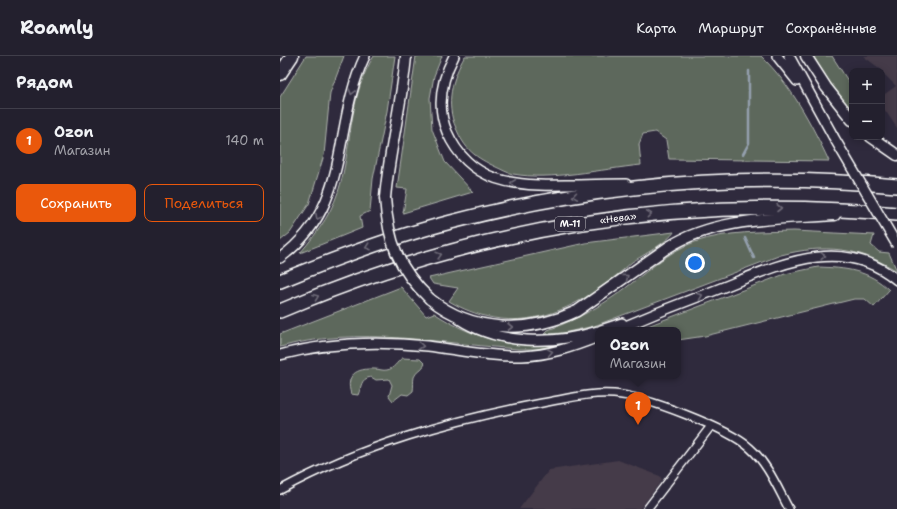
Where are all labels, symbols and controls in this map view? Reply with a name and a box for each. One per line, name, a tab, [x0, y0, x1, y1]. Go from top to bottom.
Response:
text: Roamly	[20, 15, 94, 40]
text: Карта	[636, 19, 676, 37]
text: Маршрут	[698, 19, 764, 37]
text: Сохранённые	[786, 19, 877, 37]
map controls	[849, 68, 885, 140]
button: +	[849, 68, 885, 104]
text: Рядом	[16, 71, 73, 93]
one-way arrow	[348, 89, 356, 96]
button: −	[849, 104, 885, 140]
text: Ozon	[54, 122, 94, 142]
text: 1	[26, 132, 32, 149]
text: 140 m	[225, 132, 264, 149]
text: Магазин	[54, 142, 110, 159]
one-way arrow	[510, 179, 516, 188]
button: Сохранить	[16, 184, 136, 222]
button: Поделиться	[144, 184, 264, 222]
one-way arrow	[572, 191, 578, 200]
one-way arrow	[776, 204, 782, 212]
street label: «Нева»	[599, 209, 637, 227]
one-way arrow	[646, 210, 652, 219]
one-way arrow	[316, 213, 323, 221]
road number: М-11	[555, 217, 585, 231]
one-way arrow	[364, 243, 371, 251]
one-way arrow	[435, 251, 442, 260]
one-way arrow	[820, 252, 826, 261]
your location	[685, 253, 705, 273]
one-way arrow	[622, 274, 629, 281]
one-way arrow	[697, 292, 704, 300]
one-way arrow	[313, 293, 320, 301]
one-way arrow	[507, 323, 513, 331]
popup	[595, 327, 681, 379]
text: Ozon	[610, 335, 649, 355]
one-way arrow	[418, 341, 424, 350]
one-way arrow	[547, 349, 553, 357]
text: Магазин	[610, 355, 666, 372]
pin: 1	[625, 392, 651, 425]

